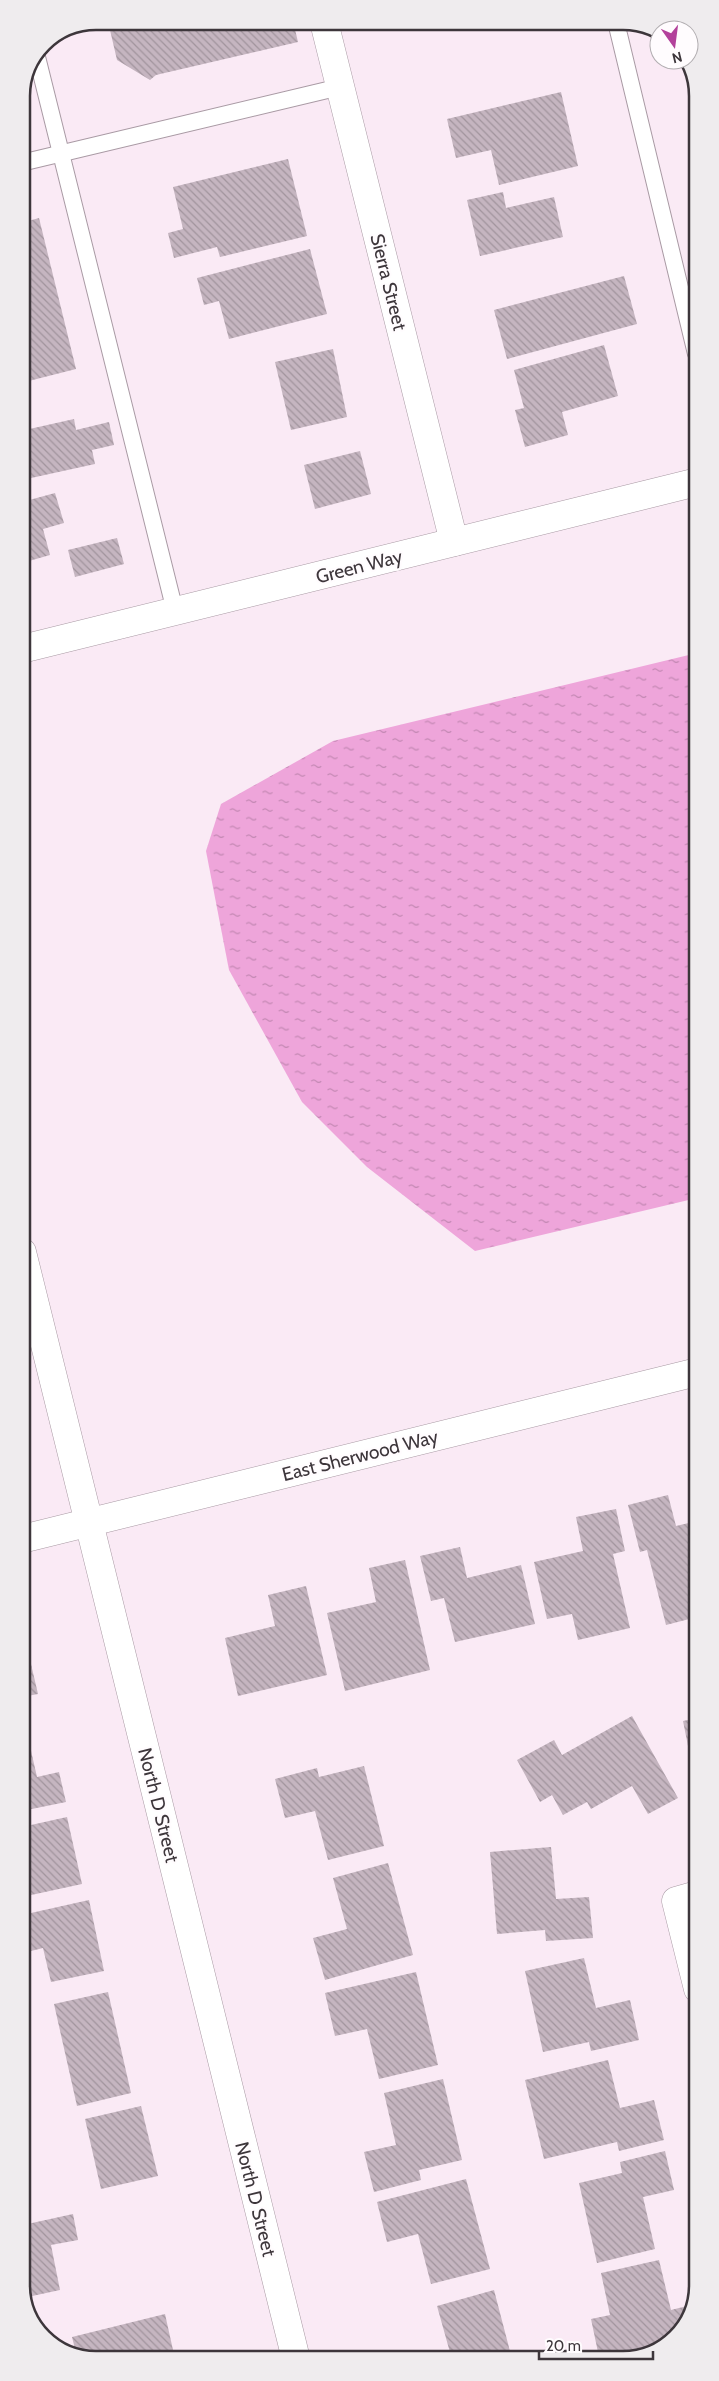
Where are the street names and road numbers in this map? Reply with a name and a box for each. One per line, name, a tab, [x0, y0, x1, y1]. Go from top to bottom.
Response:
street label: Sierra Street	[365, 231, 412, 333]
street label: Green Way	[313, 545, 405, 588]
street label: East Sherwood Way	[280, 1425, 441, 1486]
street label: North D Street	[133, 1745, 184, 1865]
street label: North D Street	[230, 2139, 281, 2259]

